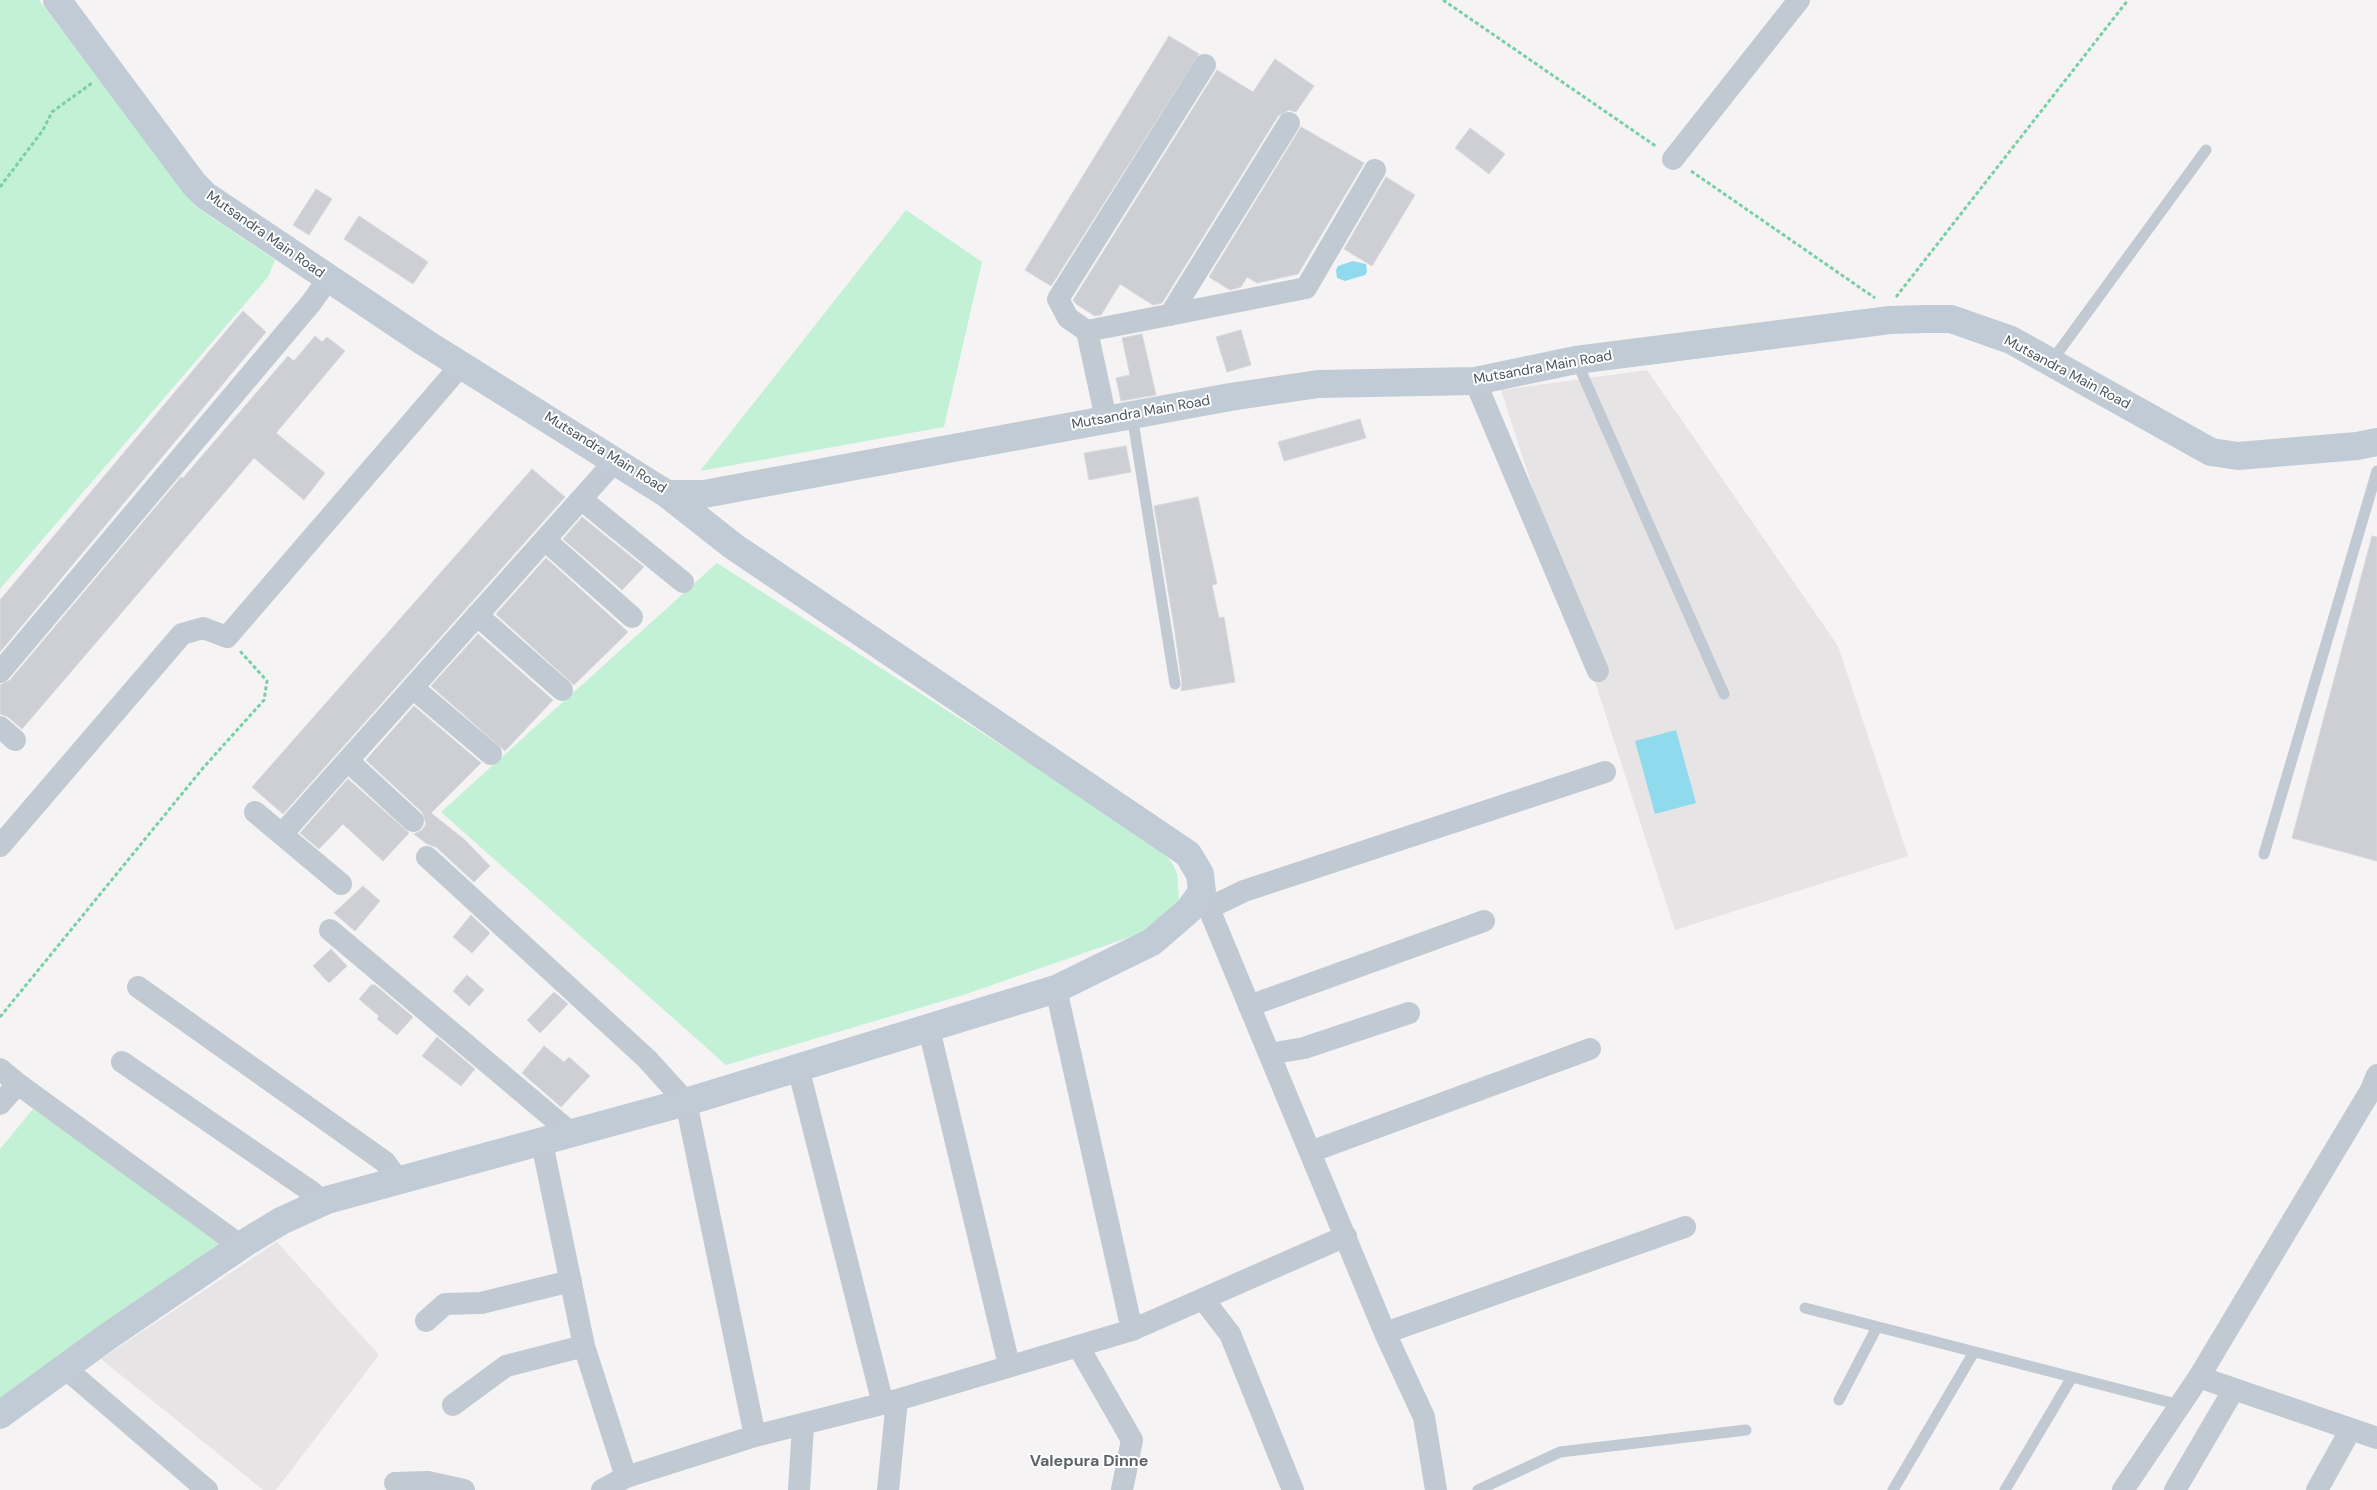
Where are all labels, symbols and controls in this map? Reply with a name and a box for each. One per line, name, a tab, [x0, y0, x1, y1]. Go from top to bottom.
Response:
street label: Mutsandra Main Road	[203, 188, 327, 282]
street label: Mutsandra Main Road	[2001, 333, 2133, 413]
street label: Mutsandra Main Road	[1472, 348, 1614, 388]
street label: Mutsandra Main Road	[1070, 393, 1212, 433]
street label: Mutsandra Main Road	[541, 409, 669, 497]
district label: Valepura Dinne	[1030, 1452, 1148, 1472]

